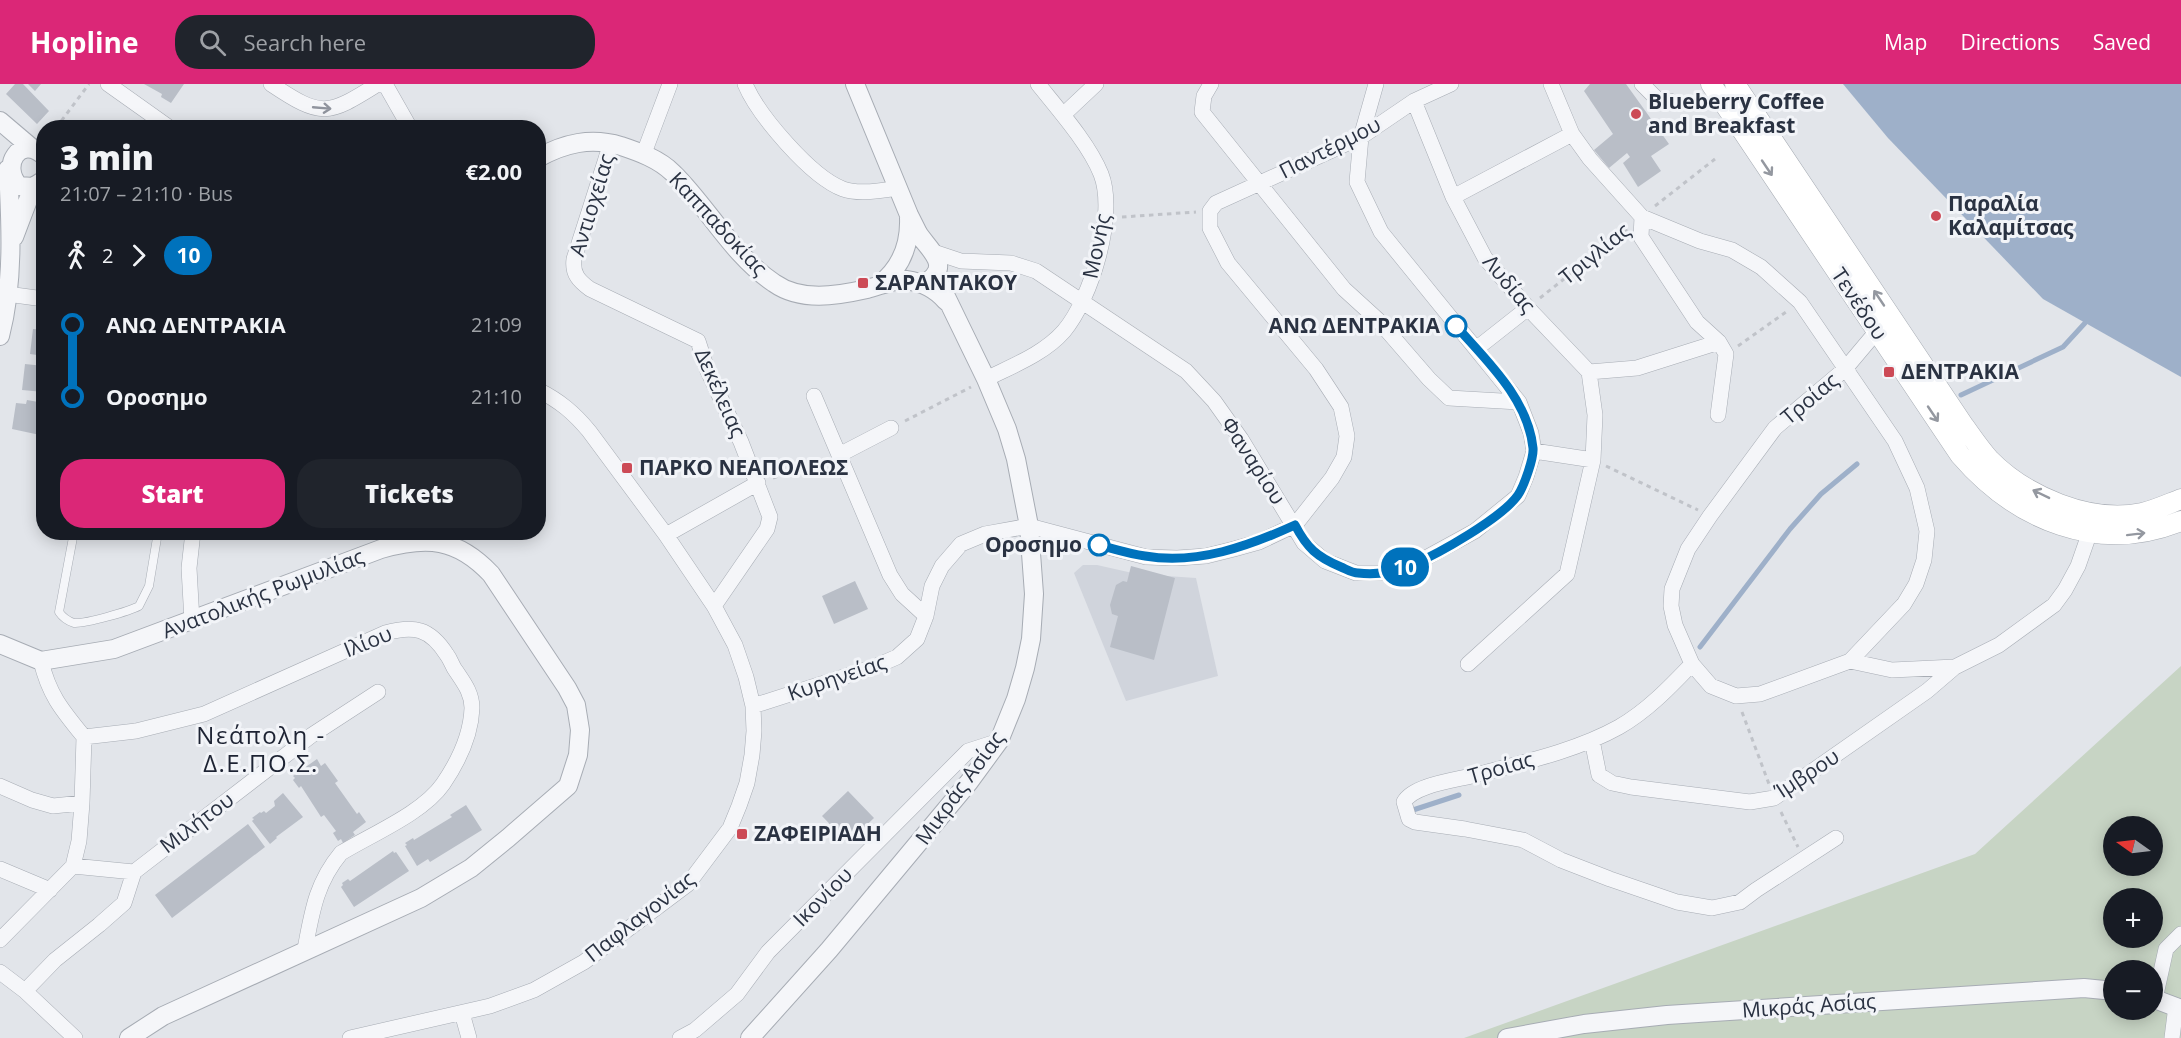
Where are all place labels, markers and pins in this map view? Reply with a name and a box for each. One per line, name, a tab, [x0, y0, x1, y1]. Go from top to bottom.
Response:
place label: Blueberry Coffee and Breakfast	[1648, 87, 1824, 139]
marker: Blueberry Coffee and Breakfast	[1629, 107, 1643, 121]
place label: Παραλία Καλαμίτσας	[1948, 189, 2074, 241]
marker: Παραλία Καλαμίτσας	[1929, 209, 1943, 223]
place label: ΣΑΡΑΝΤΑΚΟΥ	[875, 268, 1018, 296]
marker: ΣΑΡΑΝΤΑΚΟΥ	[856, 276, 870, 290]
place label: ΑΝΩ ΔΕΝΤΡΑΚΙΑ	[1269, 311, 1441, 339]
marker: ΑΝΩ ΔΕΝΤΡΑΚΙΑ	[1445, 315, 1467, 337]
place label: ΔΕΝΤΡΑΚΙΑ	[1901, 357, 2019, 385]
marker: ΔΕΝΤΡΑΚΙΑ	[1882, 365, 1896, 379]
place label: ΠΑΡΚΟ ΝΕΑΠΟΛΕΩΣ	[639, 453, 849, 481]
marker: ΠΑΡΚΟ ΝΕΑΠΟΛΕΩΣ	[620, 461, 634, 475]
place label: Οροσημο	[985, 530, 1082, 558]
marker: Οροσημο	[1088, 534, 1110, 556]
place label: ΖΑΦΕΙΡΙΑΔΗ	[754, 819, 882, 847]
marker: ΖΑΦΕΙΡΙΑΔΗ	[735, 827, 749, 841]

